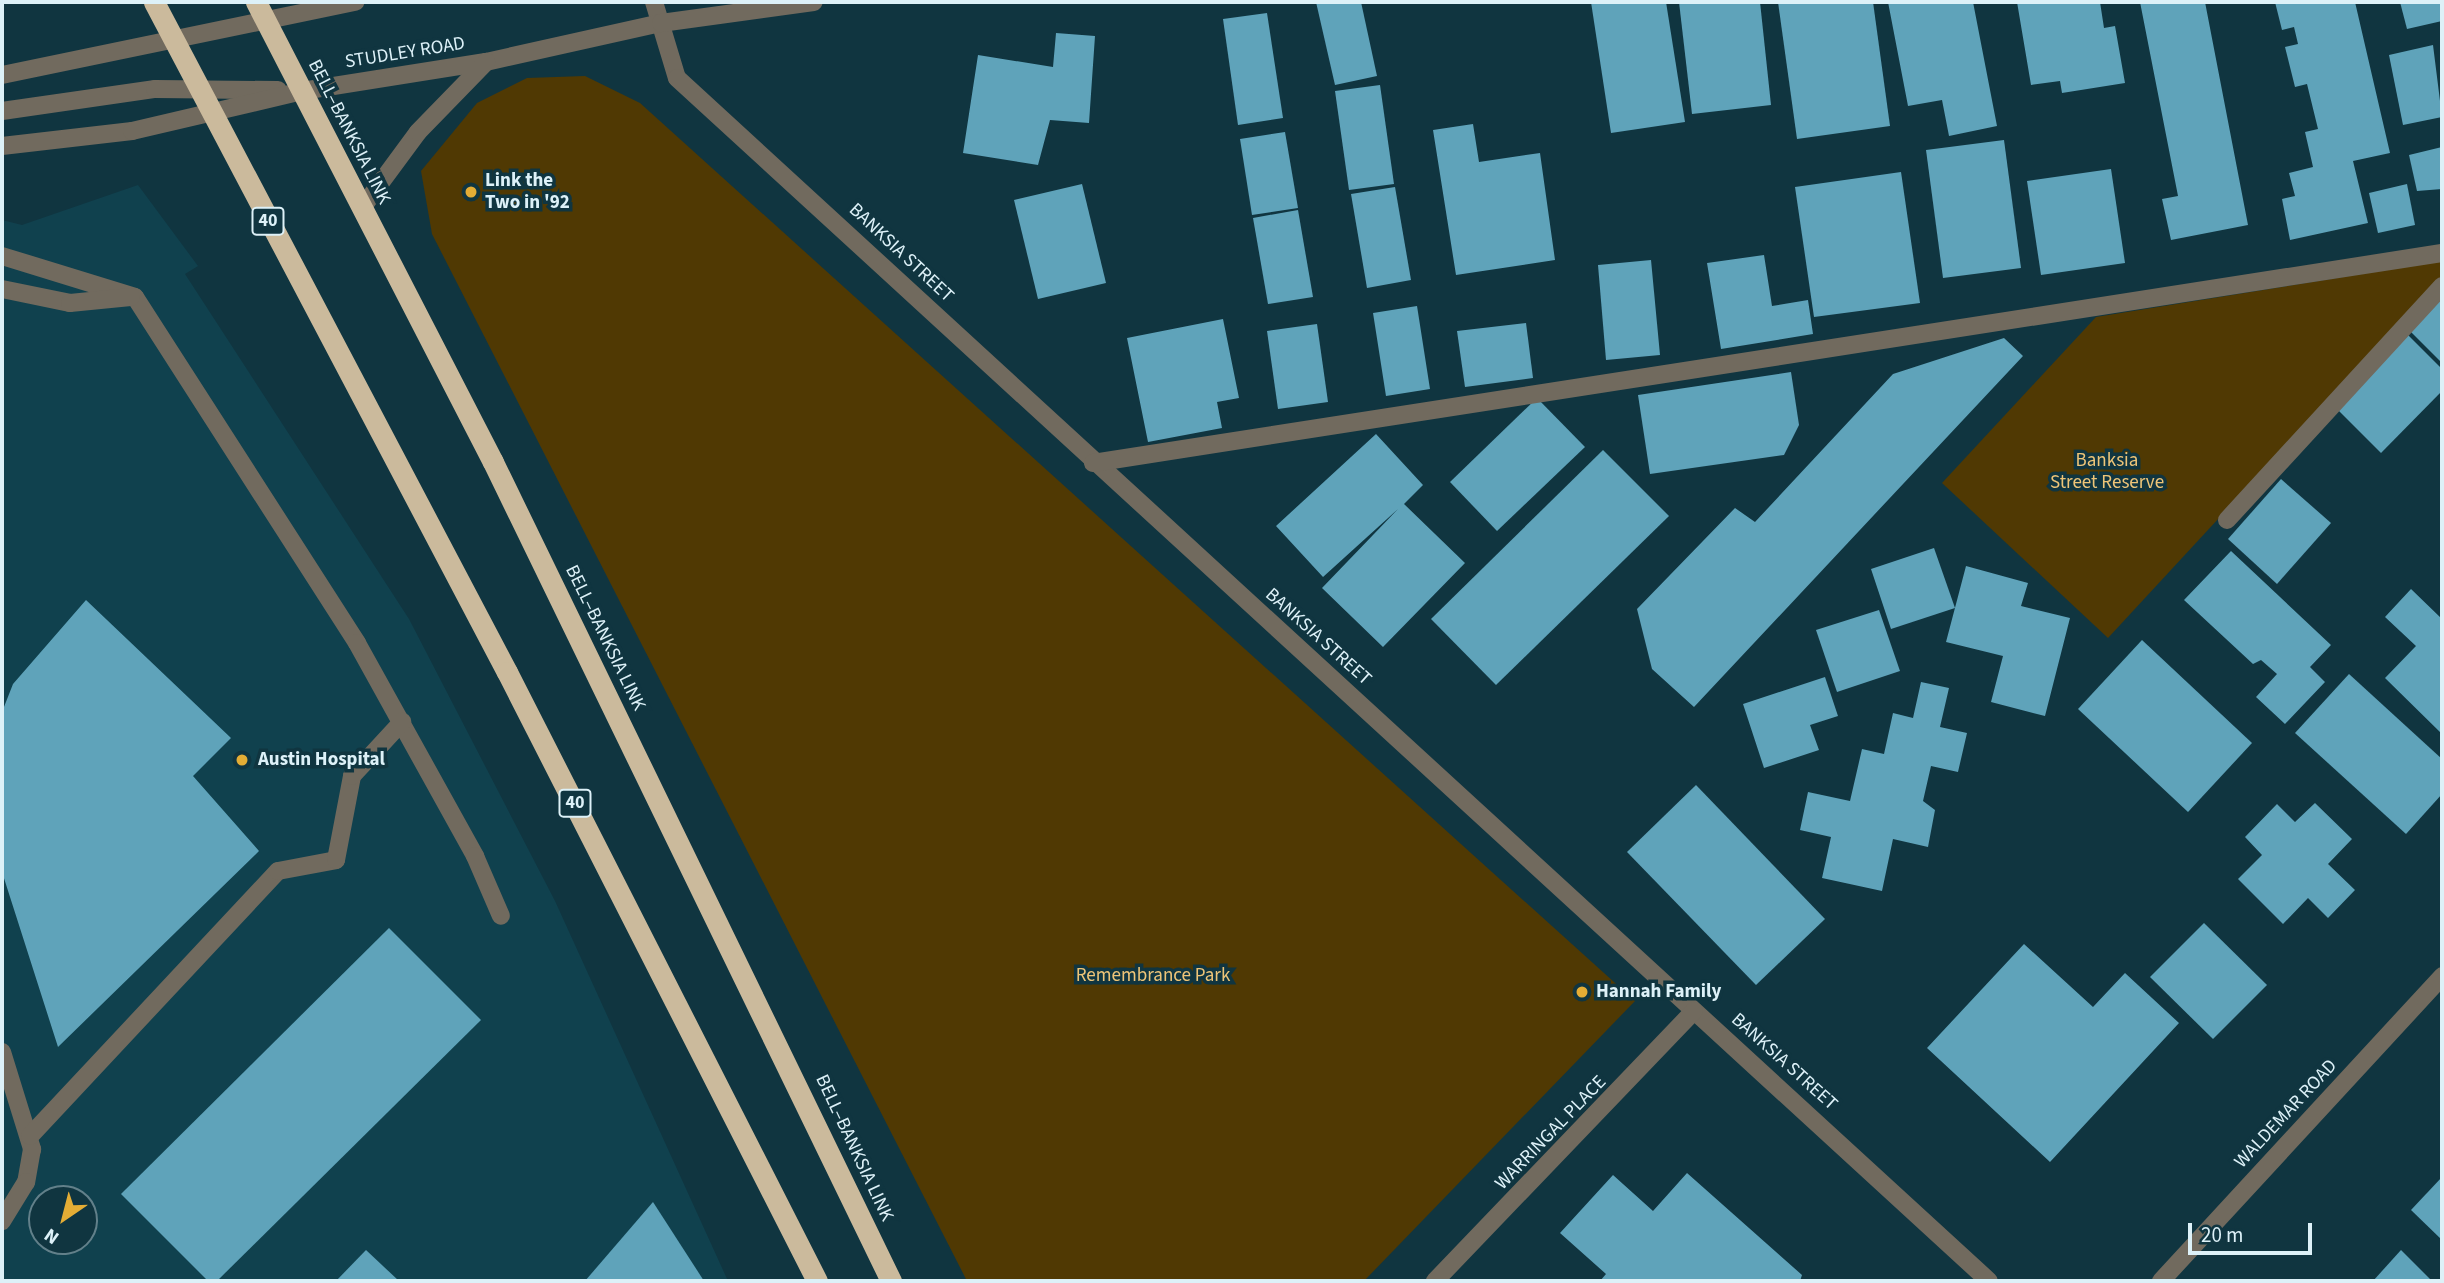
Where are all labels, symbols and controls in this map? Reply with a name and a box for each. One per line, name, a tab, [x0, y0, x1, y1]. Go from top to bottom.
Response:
street label: STUDLEY ROAD	[343, 32, 467, 74]
street label: BELL–BANKSIA LINK	[303, 56, 395, 208]
place label: Link the Two in '92	[485, 170, 570, 214]
marker: Link the Two in '92	[463, 184, 479, 200]
street label: BANKSIA STREET	[844, 199, 958, 307]
road number: 40	[250, 206, 286, 236]
park label: Banksia Street Reserve	[2050, 450, 2164, 494]
street label: BELL–BANKSIA LINK	[560, 561, 650, 715]
street label: BANKSIA STREET	[1260, 583, 1376, 691]
place label: Austin Hospital	[258, 749, 385, 771]
marker: Austin Hospital	[232, 750, 252, 770]
road number: 40	[558, 788, 592, 818]
park label: Remembrance Park	[1076, 965, 1230, 987]
place label: Hannah Family	[1596, 981, 1721, 1003]
marker: Hannah Family	[1574, 984, 1590, 1000]
street label: BANKSIA STREET	[1726, 1008, 1842, 1116]
street label: WALDEMAR ROAD	[2230, 1055, 2342, 1173]
street label: BELL–BANKSIA LINK	[810, 1071, 898, 1225]
street label: WARRINGAL PLACE	[1491, 1071, 1611, 1195]
north arrow	[28, 1185, 98, 1255]
scale bar	[2192, 1210, 2316, 1254]
text: 20 m	[2201, 1220, 2243, 1250]
text: N	[39, 1221, 65, 1251]

